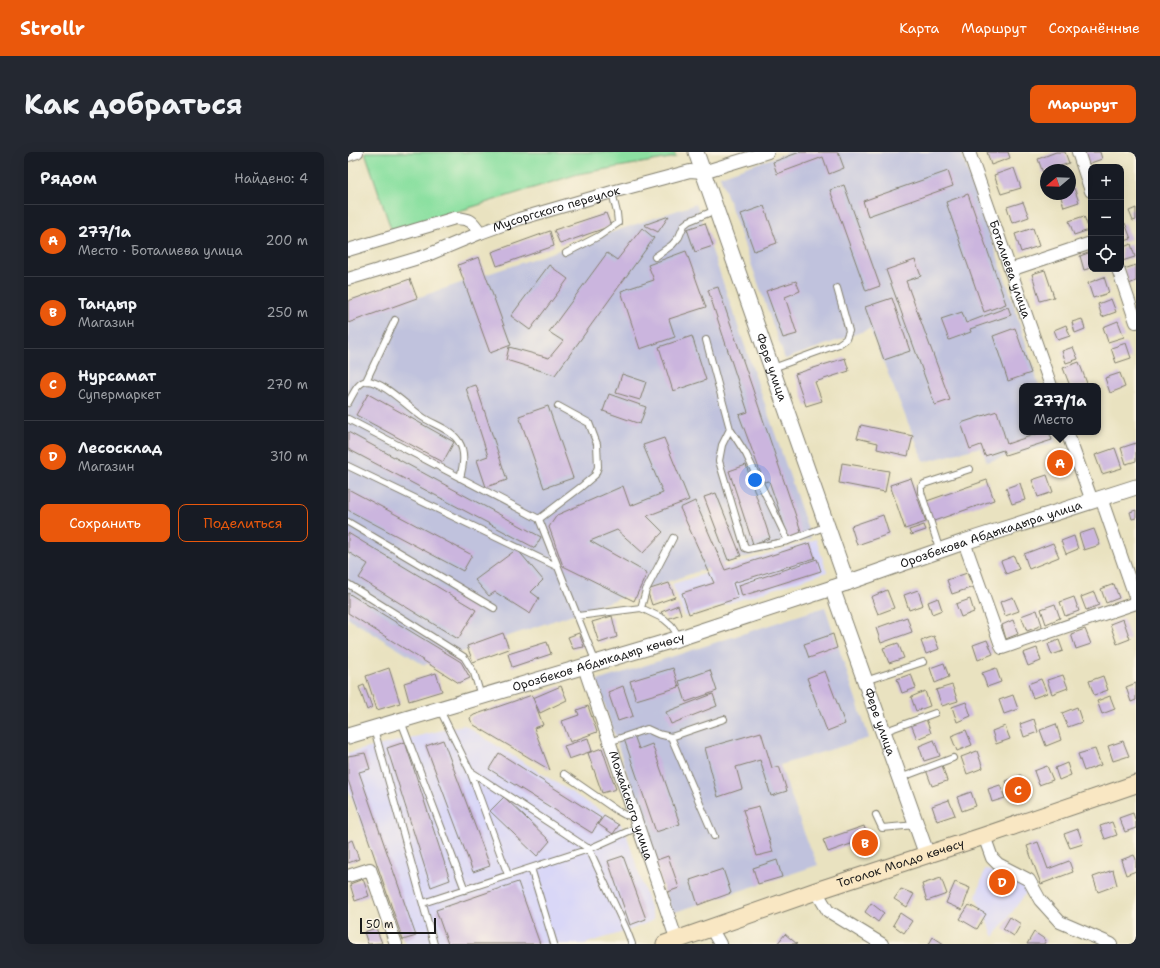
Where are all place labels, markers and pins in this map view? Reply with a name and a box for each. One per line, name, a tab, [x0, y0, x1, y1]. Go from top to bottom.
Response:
pin: A	[1047, 448, 1073, 478]
pin: C	[1005, 775, 1031, 805]
pin: B	[852, 828, 878, 858]
pin: D	[989, 867, 1015, 897]

